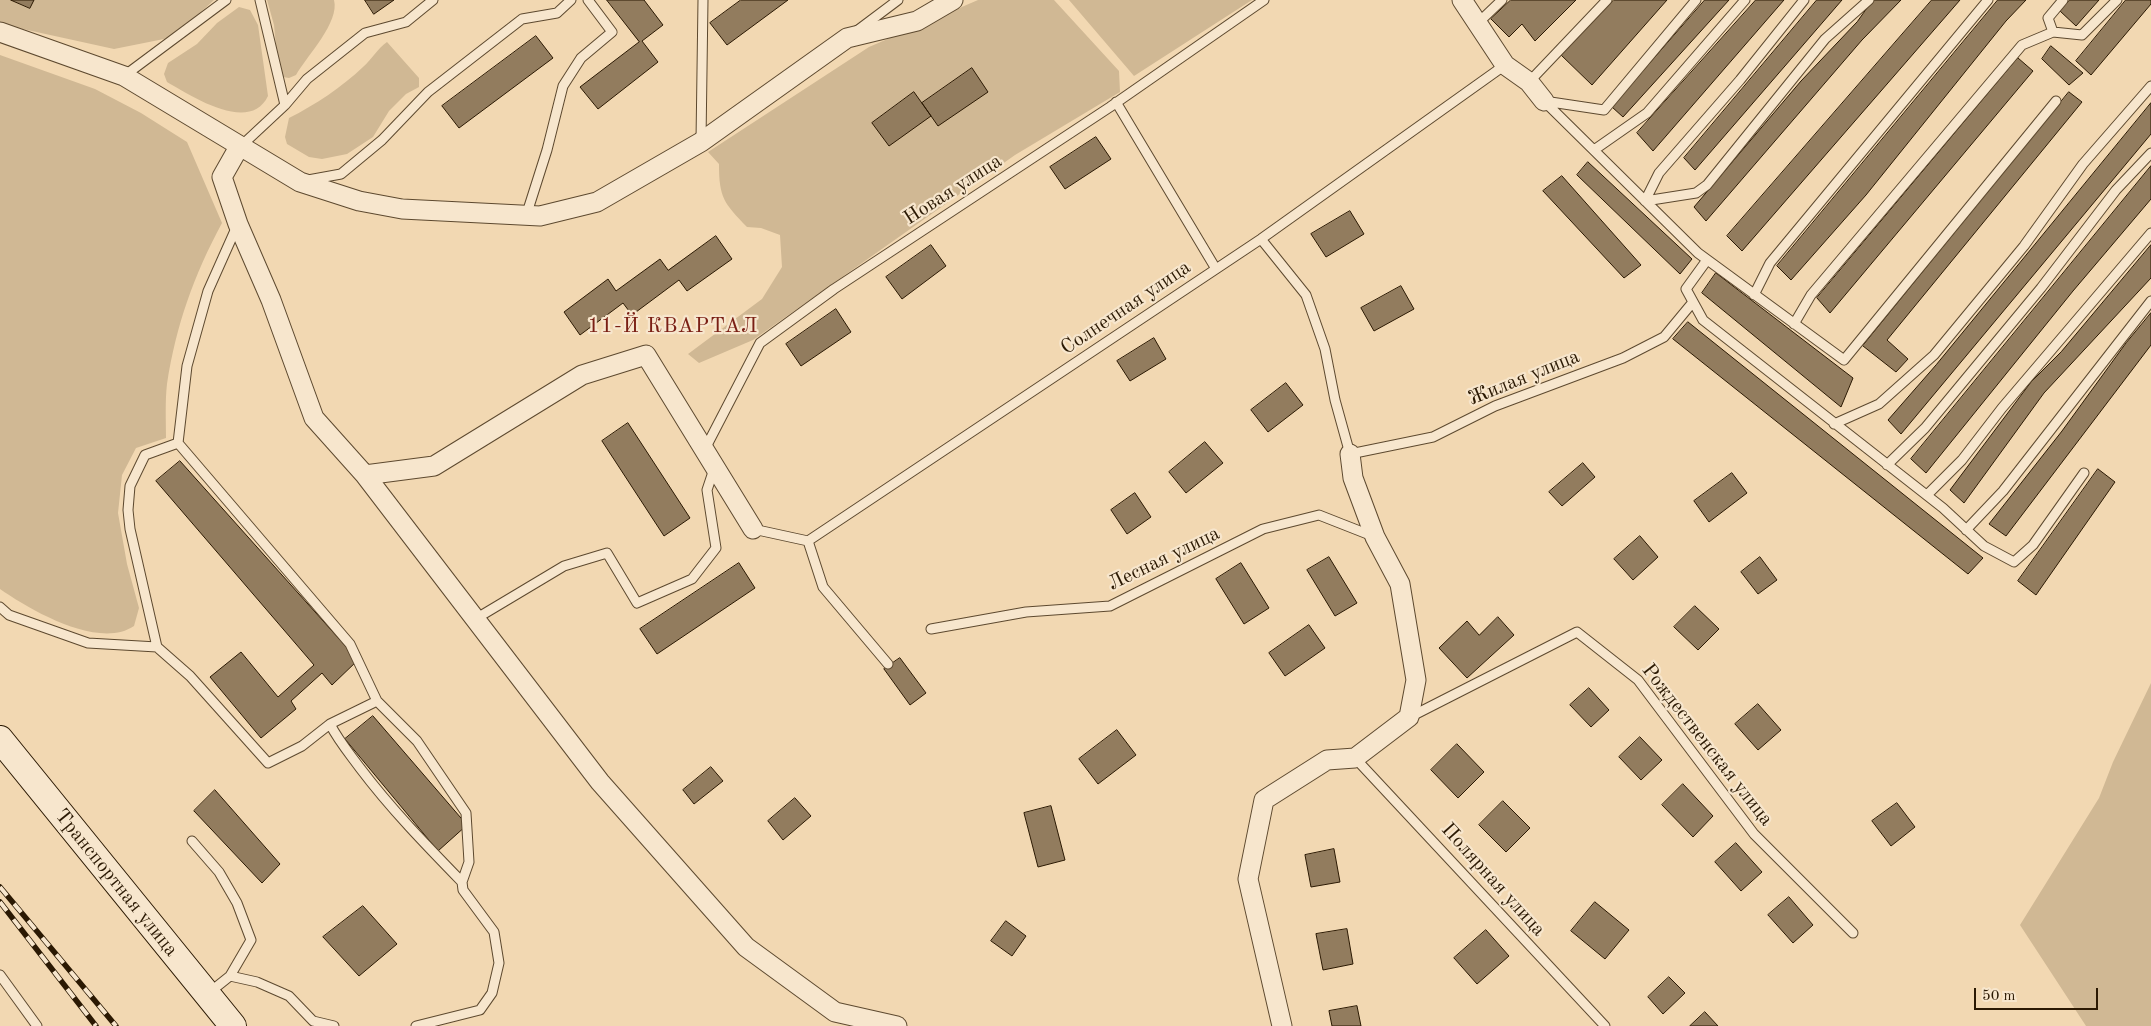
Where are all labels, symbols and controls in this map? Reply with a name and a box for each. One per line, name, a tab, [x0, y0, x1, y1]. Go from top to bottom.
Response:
street label: Новая улица	[899, 149, 1007, 231]
street label: Солнечная улица	[1056, 256, 1196, 360]
district label: 11-Й КВАРТАЛ	[586, 313, 760, 339]
street label: Жилая улица	[1465, 345, 1583, 411]
street label: Лесная улица	[1104, 522, 1224, 596]
street label: Рождественская улица	[1636, 659, 1778, 831]
street label: Транспортная улица	[49, 804, 183, 962]
street label: Полярная улица	[1436, 818, 1550, 942]
scale bar	[1976, 978, 2100, 1010]
text: 50 m	[1982, 989, 2016, 1004]

